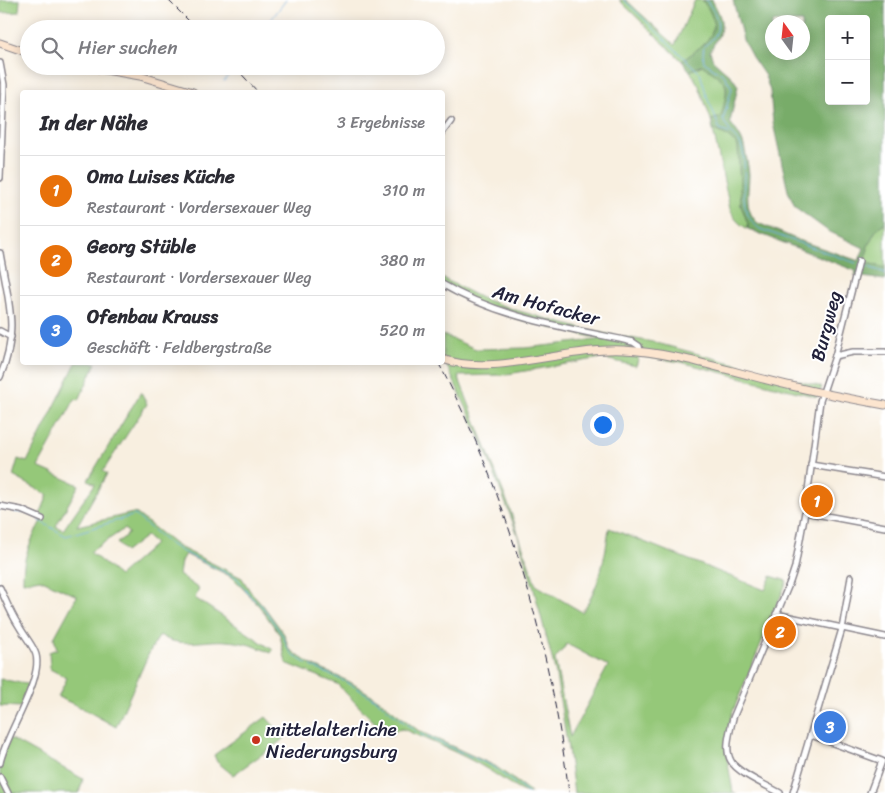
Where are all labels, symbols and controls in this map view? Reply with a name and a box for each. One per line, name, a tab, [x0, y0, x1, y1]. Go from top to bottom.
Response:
north arrow	[765, 15, 810, 60]
map controls	[825, 15, 870, 105]
button: +	[825, 15, 870, 60]
search box	[20, 20, 445, 75]
text: Hier suchen	[78, 31, 178, 64]
icon: search	[38, 34, 66, 62]
button: −	[825, 60, 870, 105]
text: In der Nähe	[40, 104, 148, 142]
text: 3 Ergebnisse	[337, 108, 425, 137]
text: Oma Luises Küche	[87, 160, 235, 193]
text: 1	[53, 176, 59, 205]
text: 310 m	[383, 176, 425, 205]
text: Restaurant · Vordersexauer Weg	[87, 193, 312, 222]
text: Georg Stüble	[87, 230, 196, 263]
text: 2	[51, 246, 61, 275]
text: 380 m	[380, 246, 425, 275]
text: Restaurant · Vordersexauer Weg	[87, 263, 312, 292]
street label: Am Hofacker	[488, 275, 604, 335]
street label: Burgweg	[801, 287, 851, 365]
text: Ofenbau Krauss	[87, 300, 218, 333]
text: 3	[52, 316, 60, 345]
text: 520 m	[379, 316, 425, 345]
text: Geschäft · Feldbergstraße	[87, 333, 272, 362]
your location	[590, 412, 616, 438]
pin: 1	[801, 482, 833, 520]
pin: 2	[764, 613, 796, 651]
pin: 3	[814, 708, 846, 746]
place label: mittelalterliche Niederungsburg	[266, 713, 398, 768]
marker: mittelalterliche Niederungsburg	[250, 734, 262, 746]

